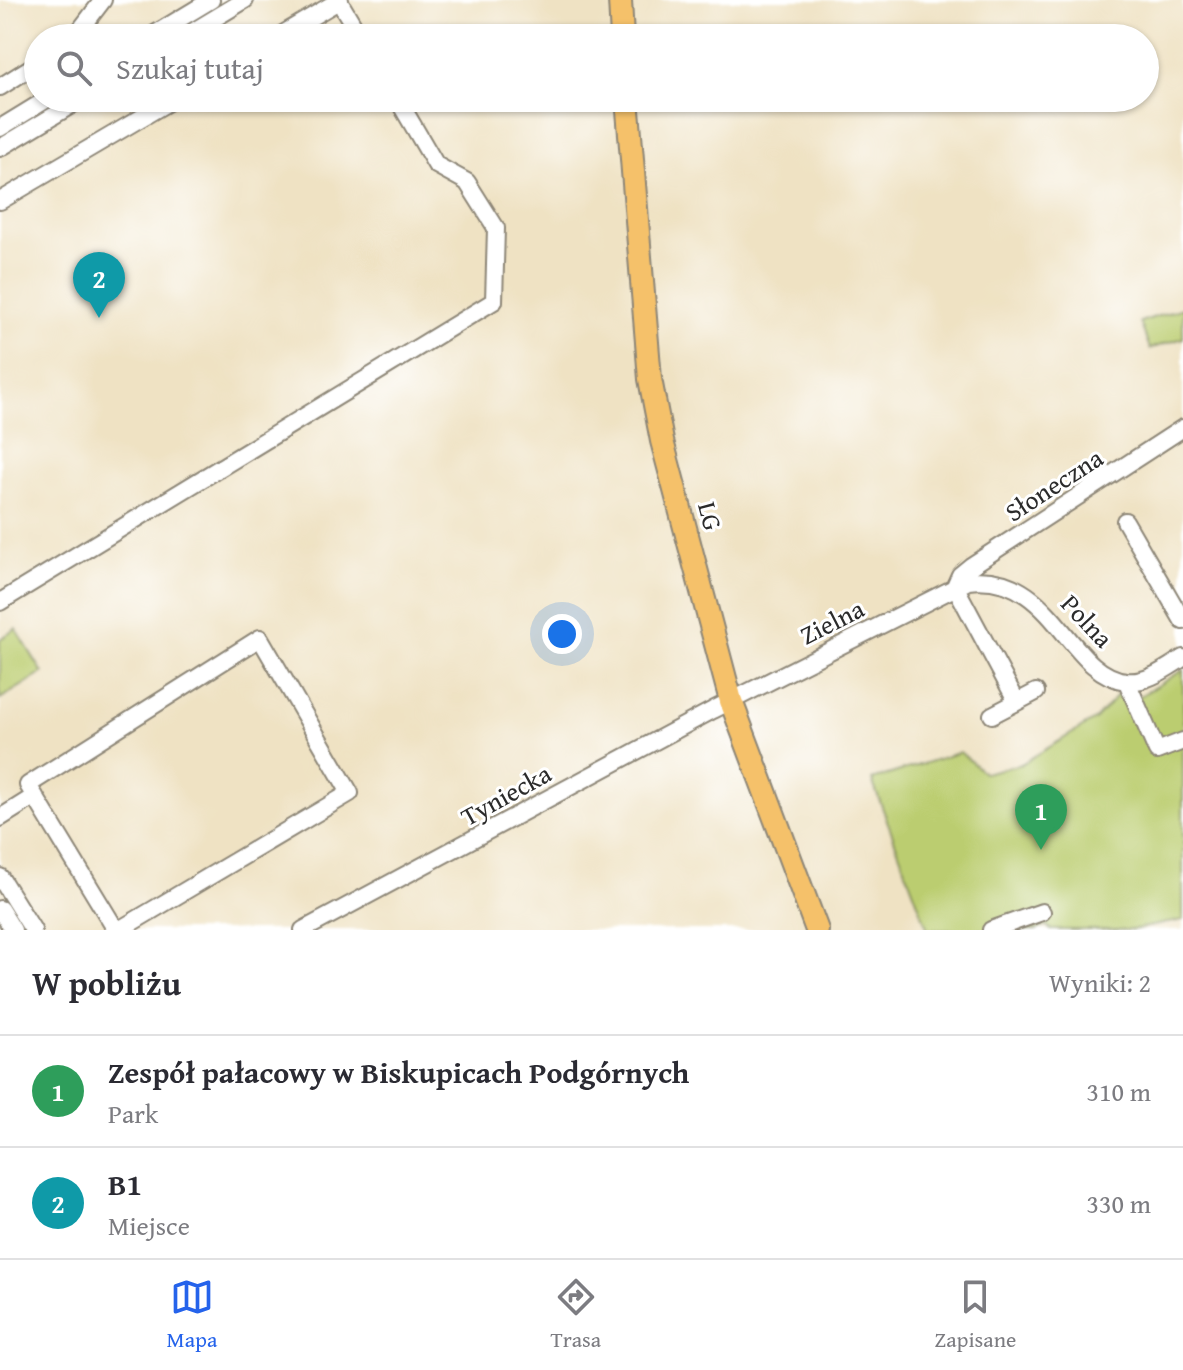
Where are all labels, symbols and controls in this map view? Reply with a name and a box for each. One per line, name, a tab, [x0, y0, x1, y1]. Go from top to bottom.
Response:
search box	[24, 24, 1159, 112]
icon: search	[52, 46, 96, 90]
text: Szukaj tutaj	[116, 46, 264, 90]
pin: 2	[73, 252, 125, 318]
street label: Słoneczna	[997, 438, 1111, 531]
street label: LG	[688, 497, 733, 534]
street label: Polna	[1052, 585, 1123, 657]
street label: Zielna	[793, 589, 871, 654]
your location	[542, 614, 582, 654]
street label: Tyniecka	[453, 753, 559, 835]
pin: 1	[1015, 784, 1067, 850]
text: W pobliżu	[32, 958, 181, 1007]
text: Wyniki: 2	[1049, 963, 1151, 1002]
text: Zespół pałacowy w Biskupicach Podgórnych	[108, 1050, 689, 1094]
text: 1	[51, 1072, 65, 1111]
text: 310 m	[1086, 1072, 1151, 1111]
text: Park	[108, 1094, 158, 1133]
text: B1	[108, 1162, 142, 1206]
text: 2	[51, 1184, 65, 1223]
text: 330 m	[1086, 1184, 1151, 1223]
text: Miejsce	[108, 1206, 190, 1245]
tab: Mapa	[167, 1275, 217, 1355]
tab: Trasa	[551, 1275, 601, 1355]
tab: Zapisane	[934, 1275, 1016, 1355]

